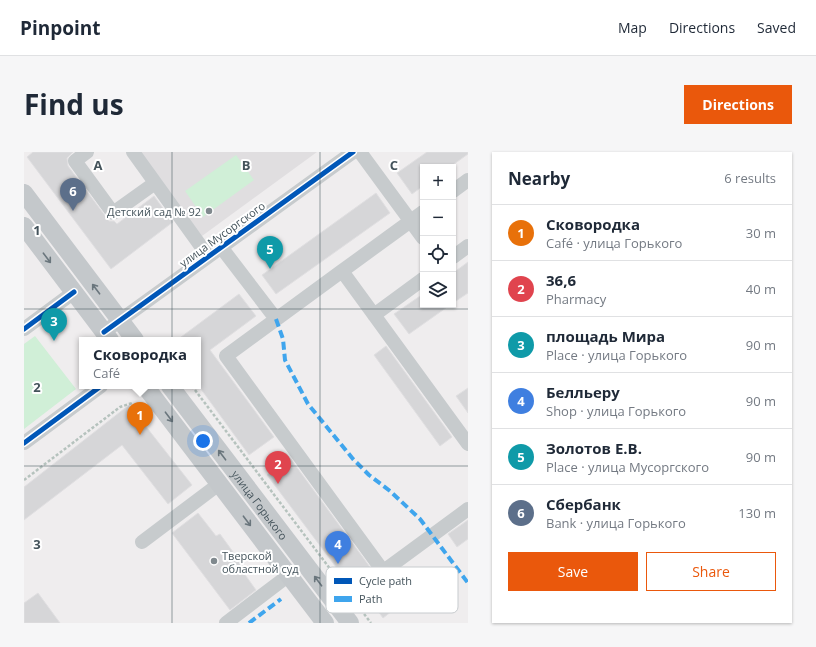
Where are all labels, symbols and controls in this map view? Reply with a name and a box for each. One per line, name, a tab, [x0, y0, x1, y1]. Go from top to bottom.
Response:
text: Pinpoint	[20, 15, 101, 41]
text: Map	[618, 18, 647, 37]
text: Directions	[669, 18, 735, 37]
text: Saved	[757, 18, 796, 37]
text: Find us	[24, 85, 124, 123]
button: Directions	[684, 85, 792, 124]
text: A	[94, 156, 103, 174]
text: B	[242, 156, 251, 174]
text: C	[390, 156, 398, 174]
map controls	[420, 164, 456, 308]
button: +	[420, 164, 456, 200]
text: Nearby	[508, 167, 570, 190]
text: 6 results	[724, 169, 776, 187]
pin: 6	[60, 178, 86, 211]
street label: улица Мусоргского	[176, 198, 268, 270]
button: −	[420, 200, 456, 236]
place label: Детский сад № 92	[107, 204, 201, 219]
marker: Детский сад № 92	[204, 206, 214, 216]
text: Сковородка	[546, 214, 640, 234]
text: 1	[33, 221, 41, 239]
text: 1	[517, 224, 525, 242]
text: 30 m	[746, 224, 776, 242]
text: Café · улица Горького	[546, 234, 682, 252]
pin: 5	[257, 236, 283, 269]
button: locate	[420, 236, 456, 272]
one-way arrow	[43, 252, 52, 263]
text: 36,6	[546, 270, 576, 290]
button: layers	[420, 272, 456, 308]
text: 2	[517, 280, 525, 298]
text: 40 m	[746, 280, 776, 298]
one-way arrow	[92, 284, 101, 295]
text: Pharmacy	[546, 290, 606, 308]
pin: 3	[41, 308, 67, 341]
text: площадь Мира	[546, 326, 665, 346]
text: 3	[517, 336, 525, 354]
text: 90 m	[746, 336, 776, 354]
popup	[79, 337, 201, 389]
text: Сковородка	[93, 344, 187, 364]
text: Place · улица Горького	[546, 346, 687, 364]
text: Café	[93, 364, 120, 382]
text: 2	[33, 378, 41, 396]
text: Белльеру	[546, 382, 620, 402]
text: 4	[517, 392, 525, 410]
text: 90 m	[746, 392, 776, 410]
pin: 1	[127, 402, 153, 435]
text: Shop · улица Горького	[546, 402, 686, 420]
one-way arrow	[164, 411, 173, 422]
your location	[193, 431, 213, 451]
text: Золотов Е.В.	[546, 438, 642, 458]
text: 5	[517, 448, 525, 466]
text: 90 m	[746, 448, 776, 466]
one-way arrow	[218, 449, 226, 460]
pin: 2	[265, 451, 291, 484]
text: Place · улица Мусоргского	[546, 458, 709, 476]
street label: улица Горького	[229, 467, 292, 543]
text: Сбербанк	[546, 494, 621, 514]
text: 6	[517, 504, 525, 522]
text: 130 m	[738, 504, 776, 522]
text: Bank · улица Горького	[546, 514, 686, 532]
one-way arrow	[243, 515, 251, 526]
pin: 4	[325, 531, 351, 564]
text: 3	[33, 535, 41, 553]
place label: Тверской областной суд	[222, 548, 299, 576]
button: Save	[508, 552, 638, 591]
button: Share	[646, 552, 776, 591]
marker: Тверской областной суд	[209, 556, 219, 566]
legend	[326, 567, 458, 613]
text: Cycle path	[359, 573, 412, 588]
one-way arrow	[313, 575, 322, 586]
text: Path	[359, 591, 382, 606]

